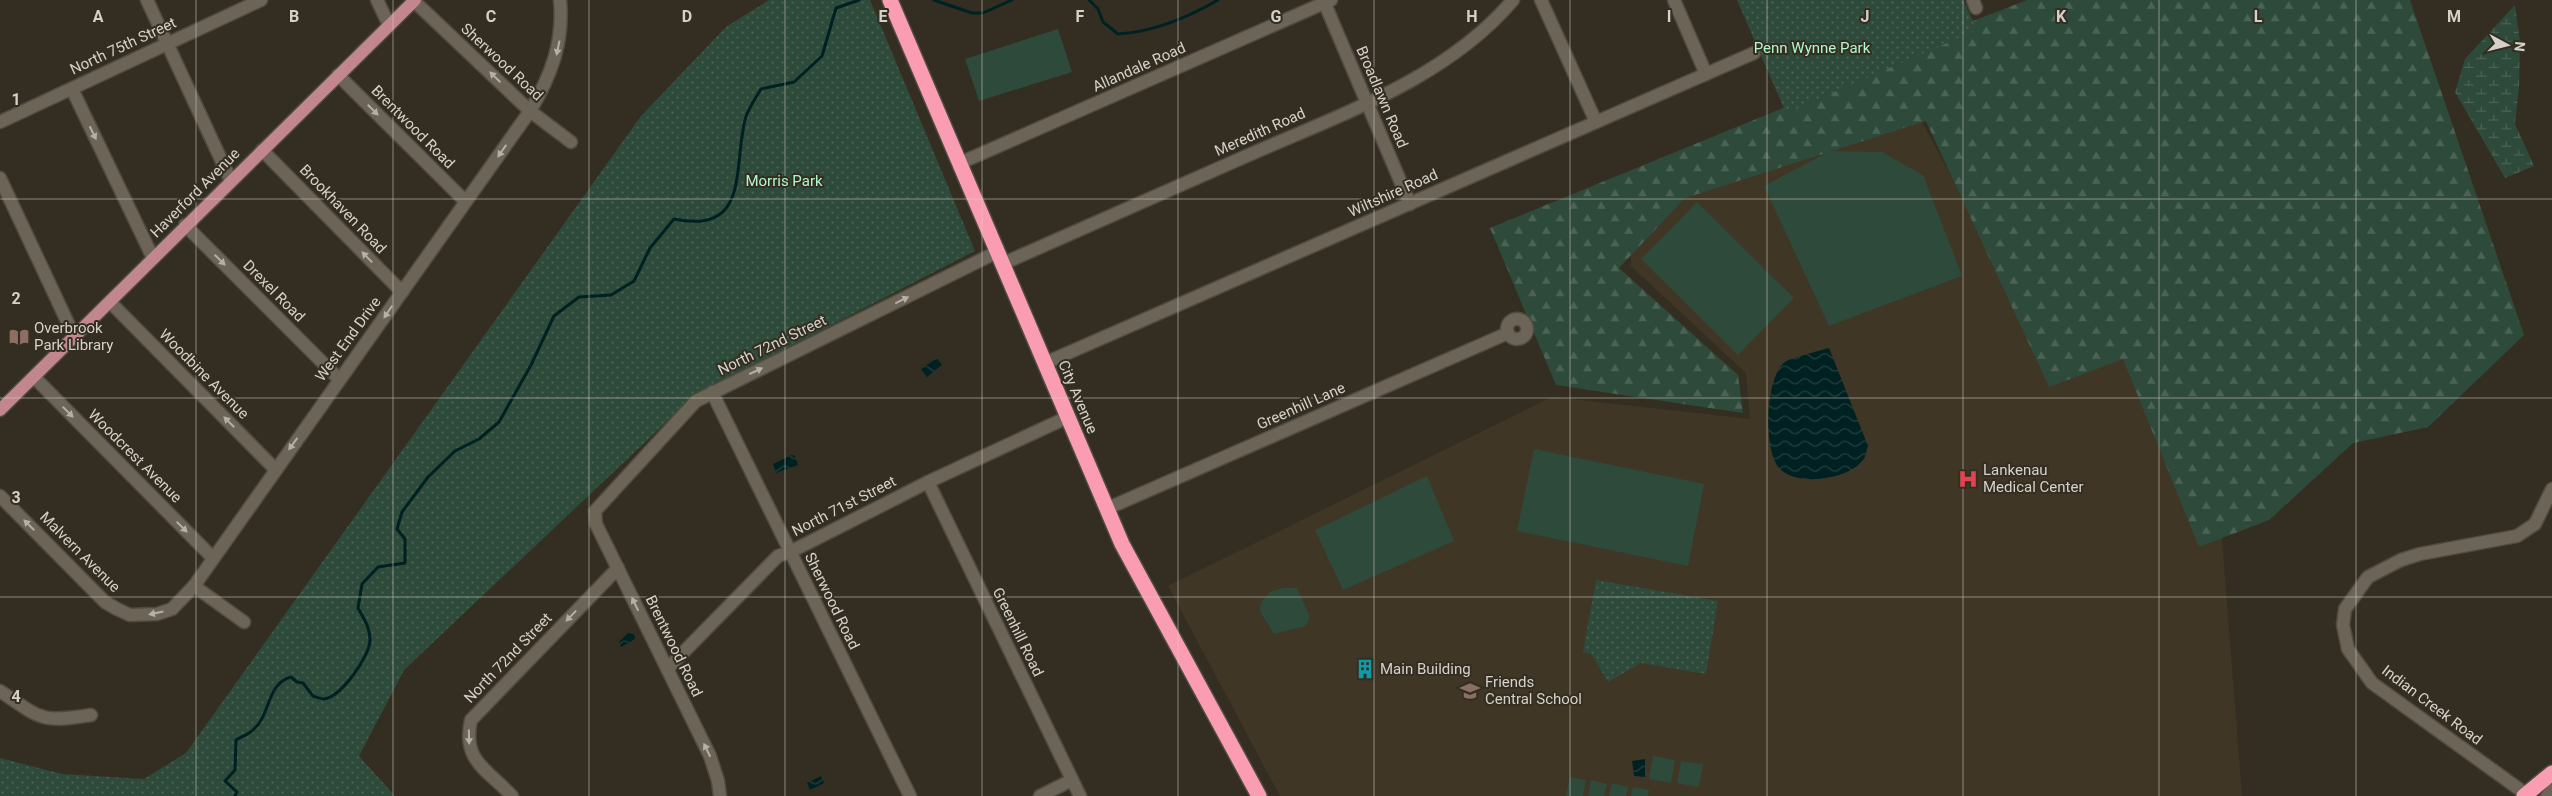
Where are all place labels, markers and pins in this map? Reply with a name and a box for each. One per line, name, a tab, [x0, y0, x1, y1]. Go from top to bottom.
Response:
place label: Overbrook Park Library	[34, 319, 113, 354]
library icon: Overbrook Park Library	[8, 326, 30, 348]
place label: Lankenau Medical Center	[1983, 461, 2083, 496]
hospital icon: Lankenau Medical Center	[1957, 468, 1979, 490]
building icon: Main Building	[1354, 658, 1376, 680]
place label: Main Building	[1380, 660, 1471, 678]
place label: Friends Central School	[1485, 673, 1582, 708]
school or university icon: Friends Central School	[1459, 680, 1481, 702]

